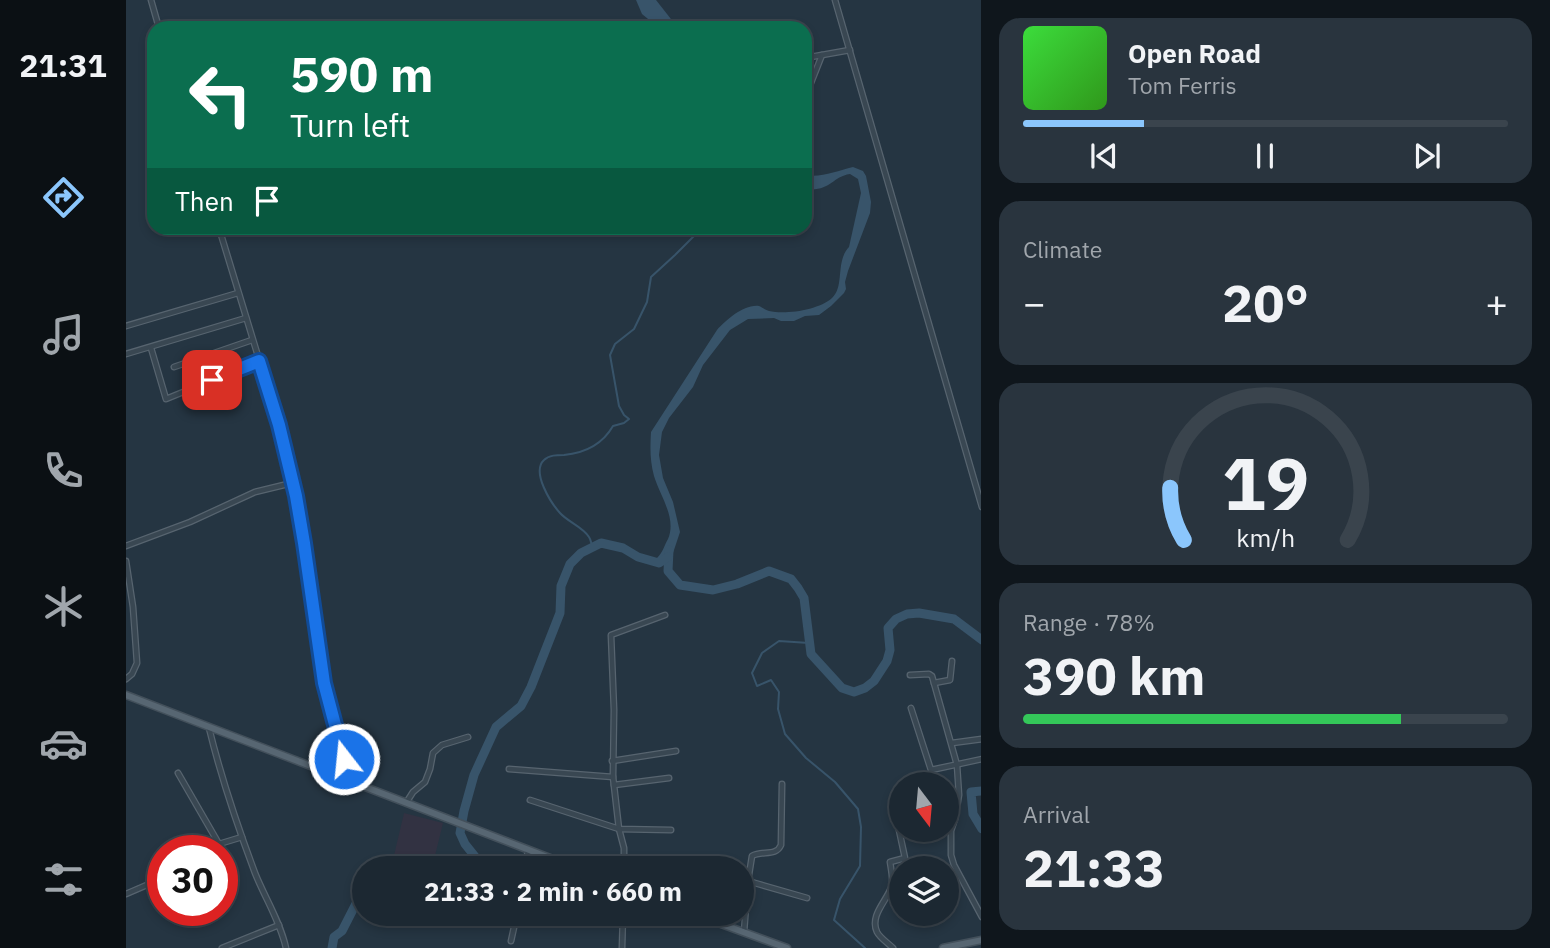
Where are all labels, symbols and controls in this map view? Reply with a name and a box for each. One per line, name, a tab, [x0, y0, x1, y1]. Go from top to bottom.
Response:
text: Open Road	[1128, 36, 1261, 70]
text: 590 m	[290, 42, 434, 105]
text: 21:31	[19, 44, 107, 86]
icon: left	[175, 49, 266, 140]
text: Tom Ferris	[1128, 70, 1237, 100]
text: Turn left	[290, 104, 410, 146]
icon: previous	[1085, 137, 1123, 175]
icon: pause	[1246, 137, 1284, 175]
icon: next	[1408, 137, 1446, 175]
icon: directions	[39, 173, 88, 222]
icon: arrive	[248, 182, 286, 220]
text: Then	[175, 184, 234, 218]
text: Climate	[1023, 234, 1102, 264]
text: 20°	[1222, 269, 1309, 336]
text: −	[1023, 278, 1046, 327]
text: +	[1485, 278, 1508, 327]
icon: music	[39, 310, 88, 359]
pin	[182, 350, 242, 410]
icon: arrive	[193, 361, 231, 399]
text: 19	[1222, 435, 1309, 530]
icon: phone	[39, 446, 88, 495]
text: km/h	[1236, 521, 1295, 554]
icon: climate	[39, 582, 88, 631]
text: Range · 78%	[1023, 607, 1155, 637]
text: 390 km	[1023, 642, 1205, 709]
icon: car	[39, 719, 88, 768]
position arrow	[307, 722, 381, 796]
north arrow	[889, 772, 959, 842]
map controls	[889, 772, 959, 926]
text: Arrival	[1023, 799, 1090, 829]
text: 21:33	[1023, 834, 1165, 901]
speed limit sign: 30	[147, 835, 238, 926]
icon: filters	[39, 855, 88, 904]
button: layers	[889, 856, 959, 926]
text: 21:33 · 2 min · 660 m	[424, 874, 682, 908]

